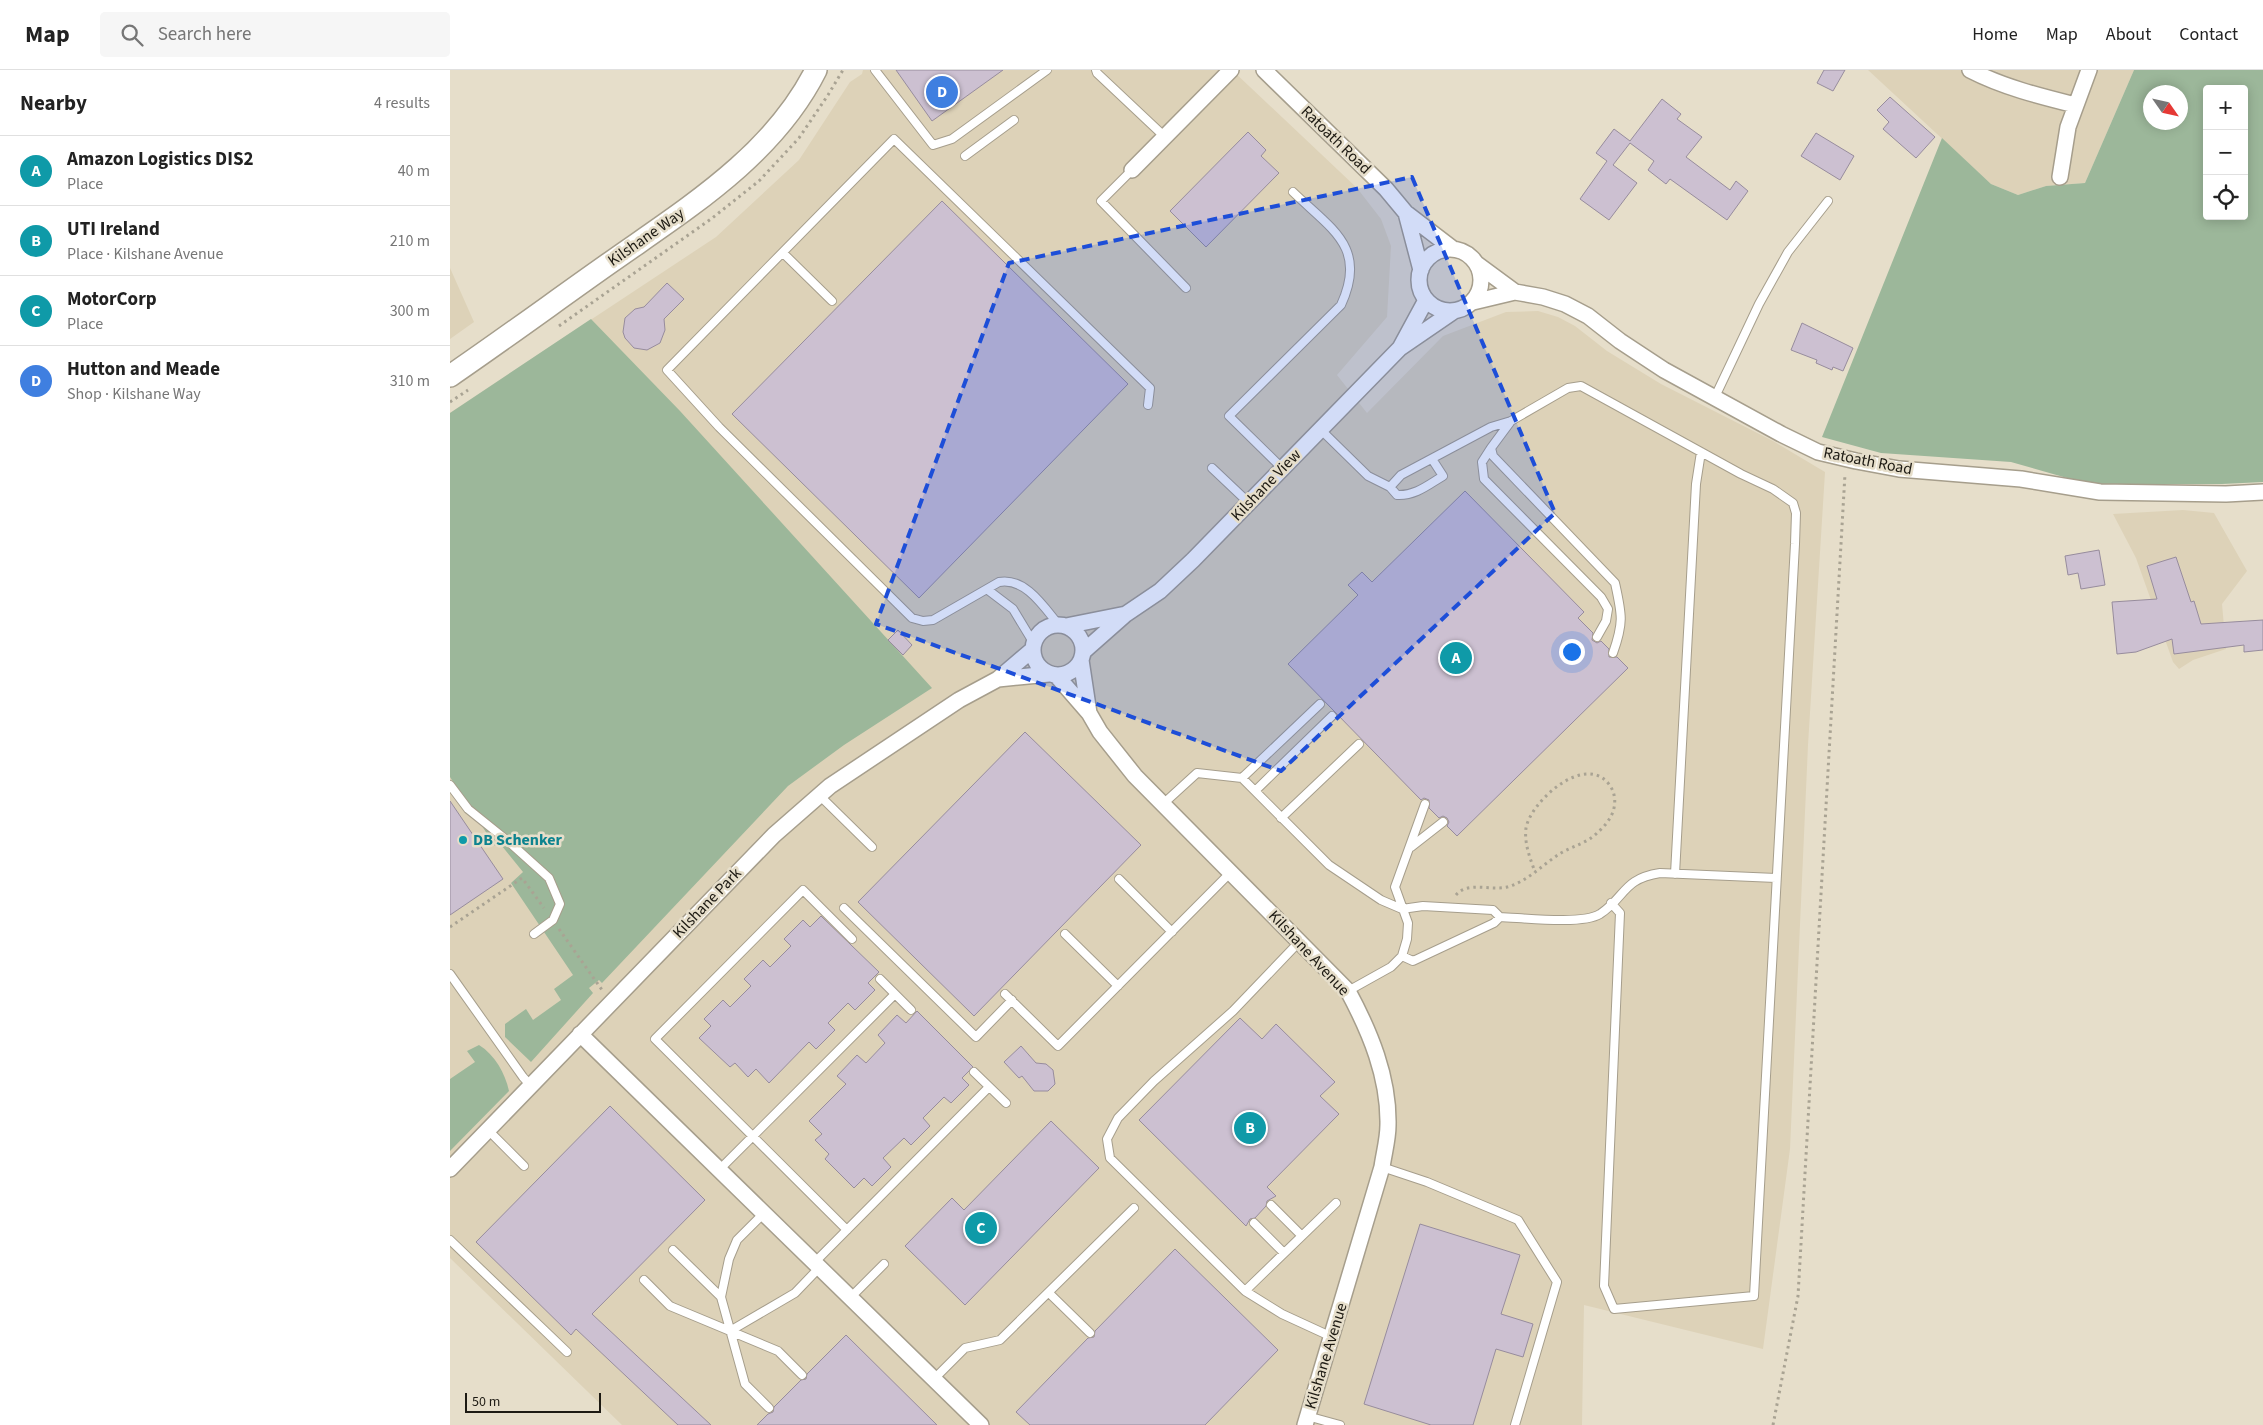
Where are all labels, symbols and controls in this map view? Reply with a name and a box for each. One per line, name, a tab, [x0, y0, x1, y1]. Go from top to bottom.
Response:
search box	[100, 12, 450, 57]
text: Map	[25, 17, 70, 52]
icon: search	[118, 21, 146, 49]
text: Search here	[158, 21, 251, 48]
text: Home	[1972, 22, 2018, 47]
text: Map	[2046, 22, 2078, 47]
text: About	[2106, 22, 2151, 47]
text: Contact	[2179, 22, 2238, 47]
pin: D	[926, 73, 958, 111]
north arrow	[2143, 85, 2188, 130]
map controls	[2203, 85, 2248, 220]
button: +	[2203, 85, 2248, 130]
text: Nearby	[20, 88, 87, 118]
text: 4 results	[374, 92, 430, 114]
street label: Ratoath Road	[1296, 101, 1376, 179]
button: −	[2203, 130, 2248, 175]
text: Amazon Logistics DIS2	[67, 146, 254, 173]
text: A	[31, 160, 41, 182]
text: 40 m	[398, 160, 430, 182]
text: Place	[67, 173, 103, 195]
button: locate	[2203, 175, 2248, 220]
street label: Kilshane Way	[603, 202, 689, 271]
text: UTI Ireland	[67, 216, 160, 243]
text: B	[31, 230, 41, 252]
text: 210 m	[390, 230, 430, 252]
text: Place · Kilshane Avenue	[67, 243, 223, 265]
text: MotorCorp	[67, 286, 157, 313]
text: C	[31, 300, 41, 322]
text: 300 m	[390, 300, 430, 322]
text: Place	[67, 313, 103, 335]
text: Hutton and Meade	[67, 356, 220, 383]
text: D	[31, 370, 41, 392]
text: 310 m	[390, 370, 430, 392]
text: Shop · Kilshane Way	[67, 383, 201, 405]
street label: Ratoath Road	[1822, 442, 1914, 480]
street label: Kilshane View	[1226, 444, 1306, 526]
pin: A	[1440, 639, 1472, 677]
your location	[1559, 639, 1585, 665]
place label: DB Schenker	[473, 829, 563, 851]
marker: DB Schenker	[457, 834, 469, 846]
street label: Kilshane Park	[668, 863, 746, 943]
street label: Kilshane Avenue	[1263, 905, 1355, 1001]
pin: B	[1234, 1109, 1266, 1147]
pin: C	[965, 1209, 997, 1247]
street label: Kilshane Avenue	[1299, 1300, 1353, 1412]
scale bar	[465, 1390, 601, 1413]
text: 50 m	[472, 1392, 500, 1412]

